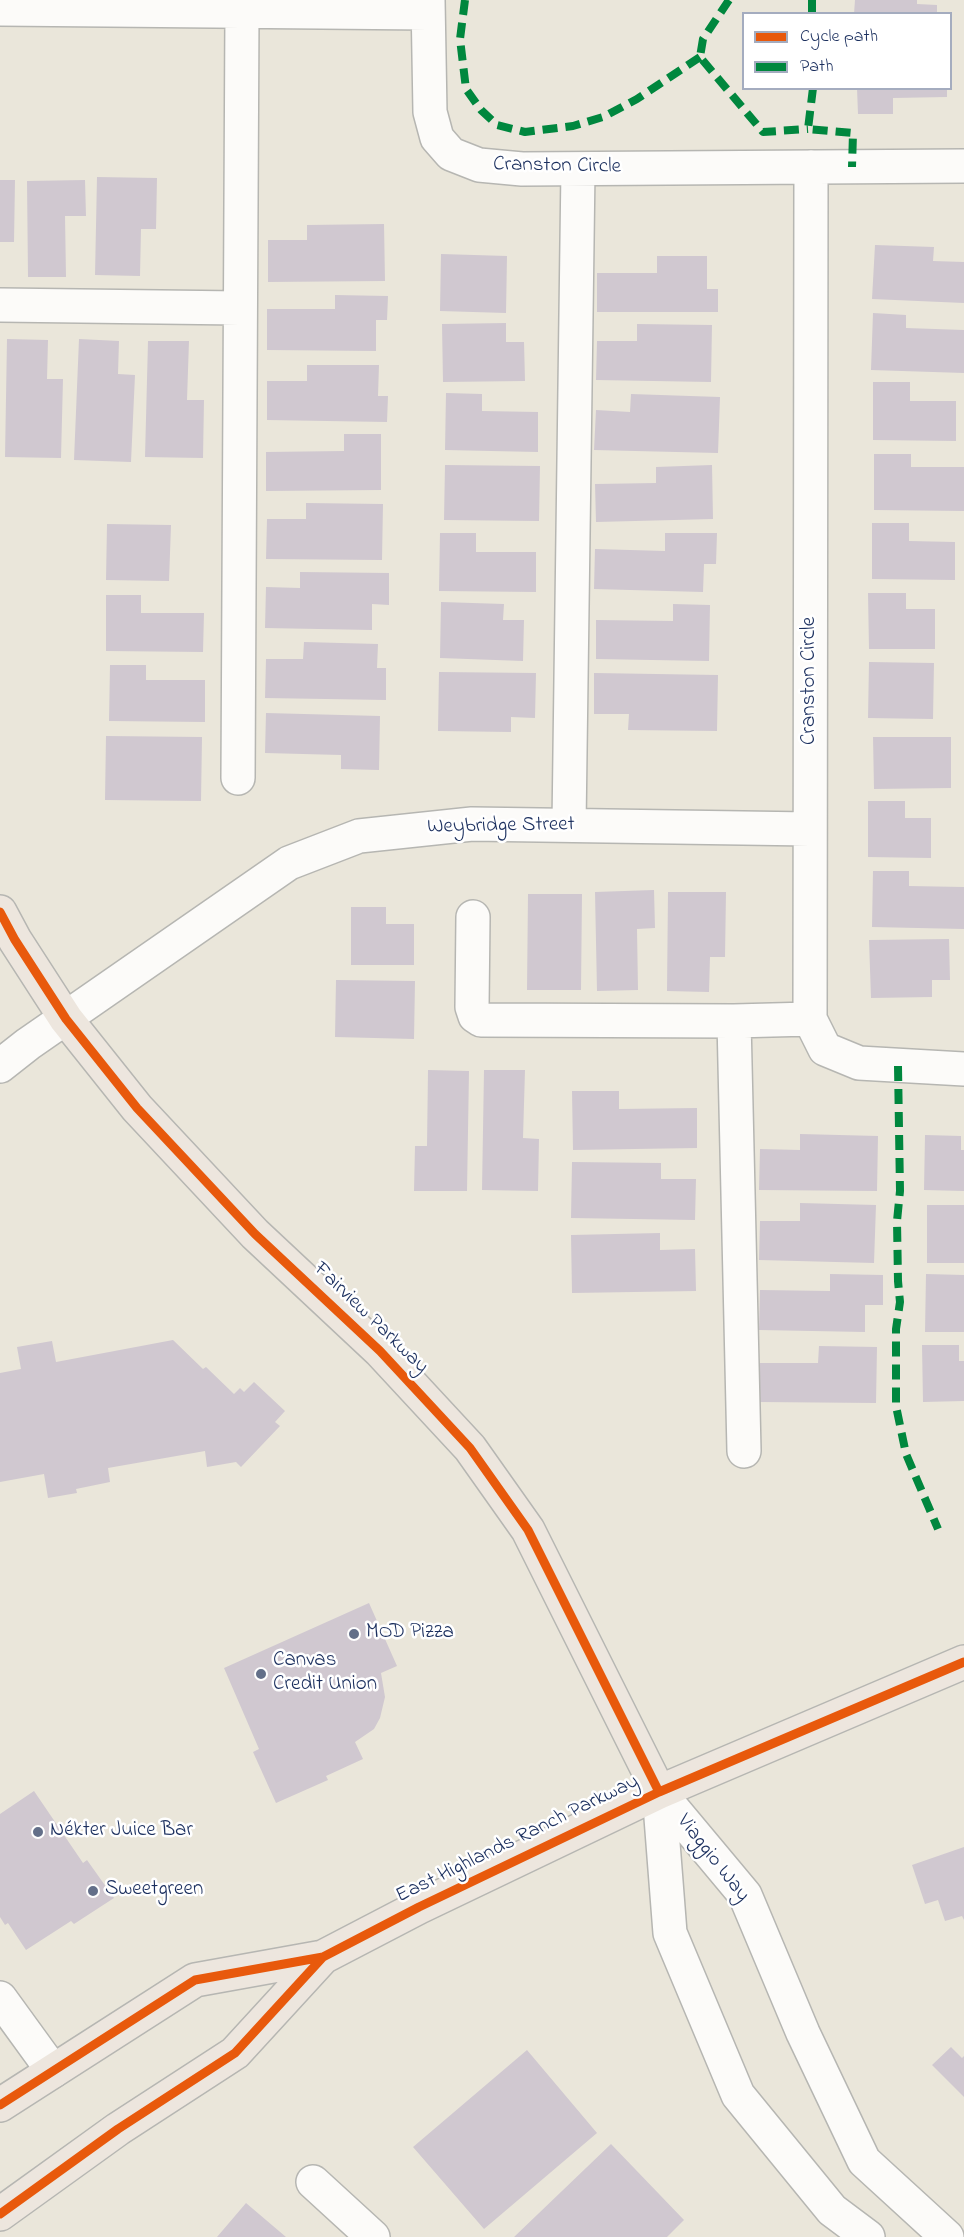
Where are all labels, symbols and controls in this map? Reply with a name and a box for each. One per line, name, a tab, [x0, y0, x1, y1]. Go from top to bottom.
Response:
legend	[742, 12, 952, 90]
text: Cycle path	[800, 24, 878, 50]
text: Path	[800, 54, 834, 80]
street label: Cranston Circle	[493, 153, 621, 181]
street label: Cranston Circle	[798, 617, 824, 745]
street label: Weybridge Street	[427, 813, 575, 841]
street label: Fairview Parkway	[307, 1258, 433, 1380]
place label: MOD Pizza	[366, 1621, 454, 1647]
marker: MOD Pizza	[347, 1627, 361, 1641]
place label: Canvas Credit Union	[273, 1649, 377, 1699]
marker: Canvas Credit Union	[254, 1667, 268, 1681]
street label: East Highlands Ranch Parkway	[392, 1770, 644, 1910]
street label: Viaggio Way	[670, 1810, 754, 1908]
place label: Nékter Juice Bar	[50, 1819, 193, 1845]
marker: Nékter Juice Bar	[31, 1825, 45, 1839]
place label: Sweetgreen	[105, 1878, 203, 1904]
marker: Sweetgreen	[86, 1884, 100, 1898]

